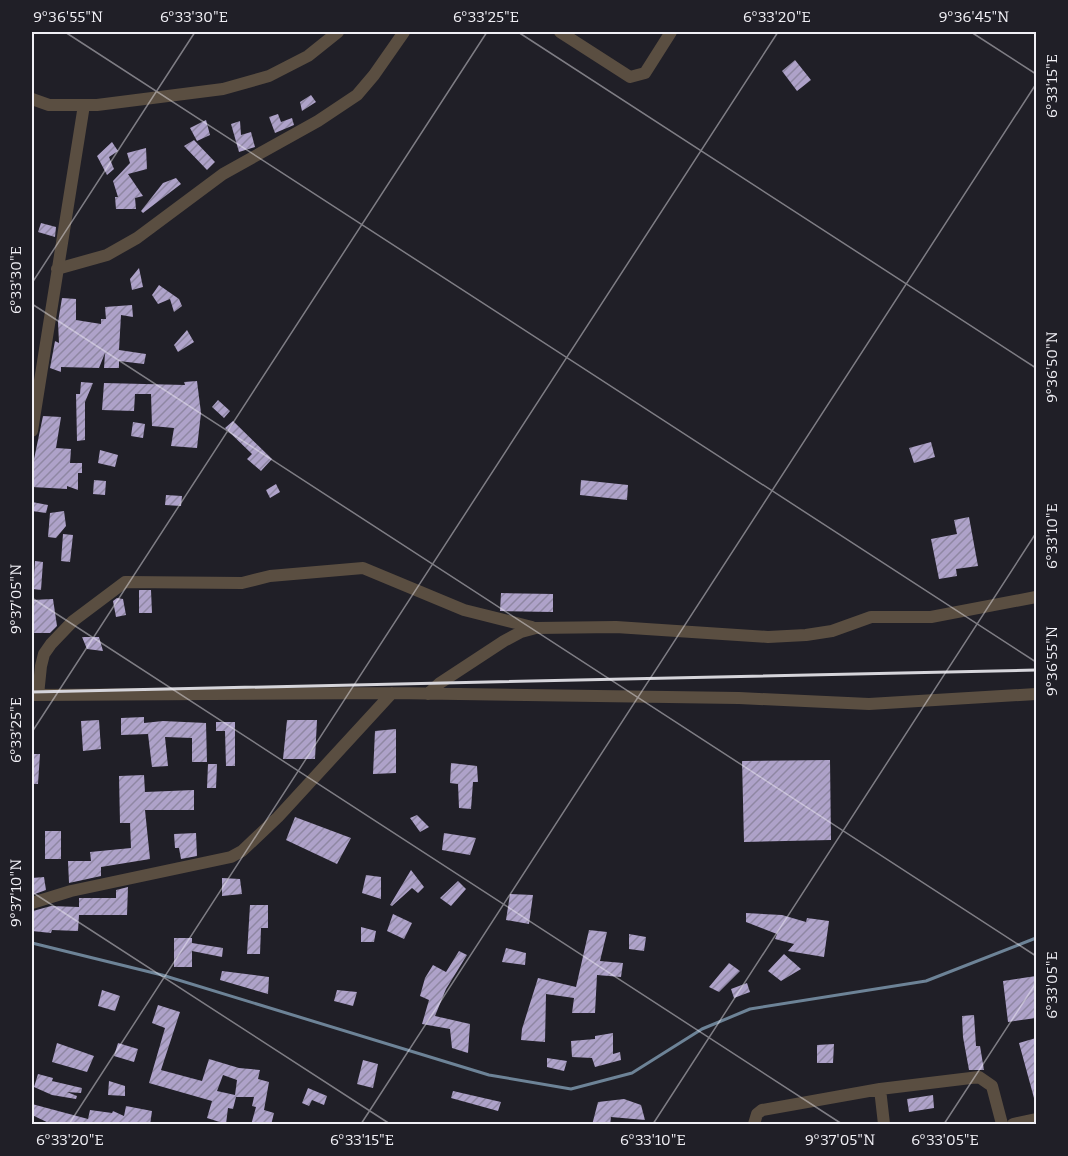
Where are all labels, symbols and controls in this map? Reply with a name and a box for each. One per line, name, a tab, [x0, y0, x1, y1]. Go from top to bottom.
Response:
text: 9°36'55"N	[33, 8, 103, 26]
text: 6°33'30"E	[160, 8, 228, 26]
text: 6°33'25"E	[453, 8, 519, 26]
text: 6°33'20"E	[743, 8, 811, 26]
text: 9°36'45"N	[939, 8, 1009, 26]
text: 6°33'15"E	[1043, 54, 1061, 118]
text: 6°33'30"E	[7, 246, 25, 314]
text: 9°36'50"N	[1043, 331, 1061, 403]
text: 6°33'10"E	[1043, 503, 1061, 569]
text: 9°37'05"N	[7, 564, 25, 634]
text: 9°36'55"N	[1043, 626, 1061, 696]
text: 6°33'25"E	[7, 697, 25, 763]
text: 9°37'10"N	[7, 859, 25, 927]
text: 6°33'05"E	[1043, 951, 1061, 1019]
text: 6°33'20"E	[36, 1131, 104, 1149]
text: 6°33'15"E	[330, 1131, 394, 1149]
text: 6°33'10"E	[620, 1131, 686, 1149]
text: 9°37'05"N	[805, 1131, 875, 1149]
text: 6°33'05"E	[911, 1131, 979, 1149]

